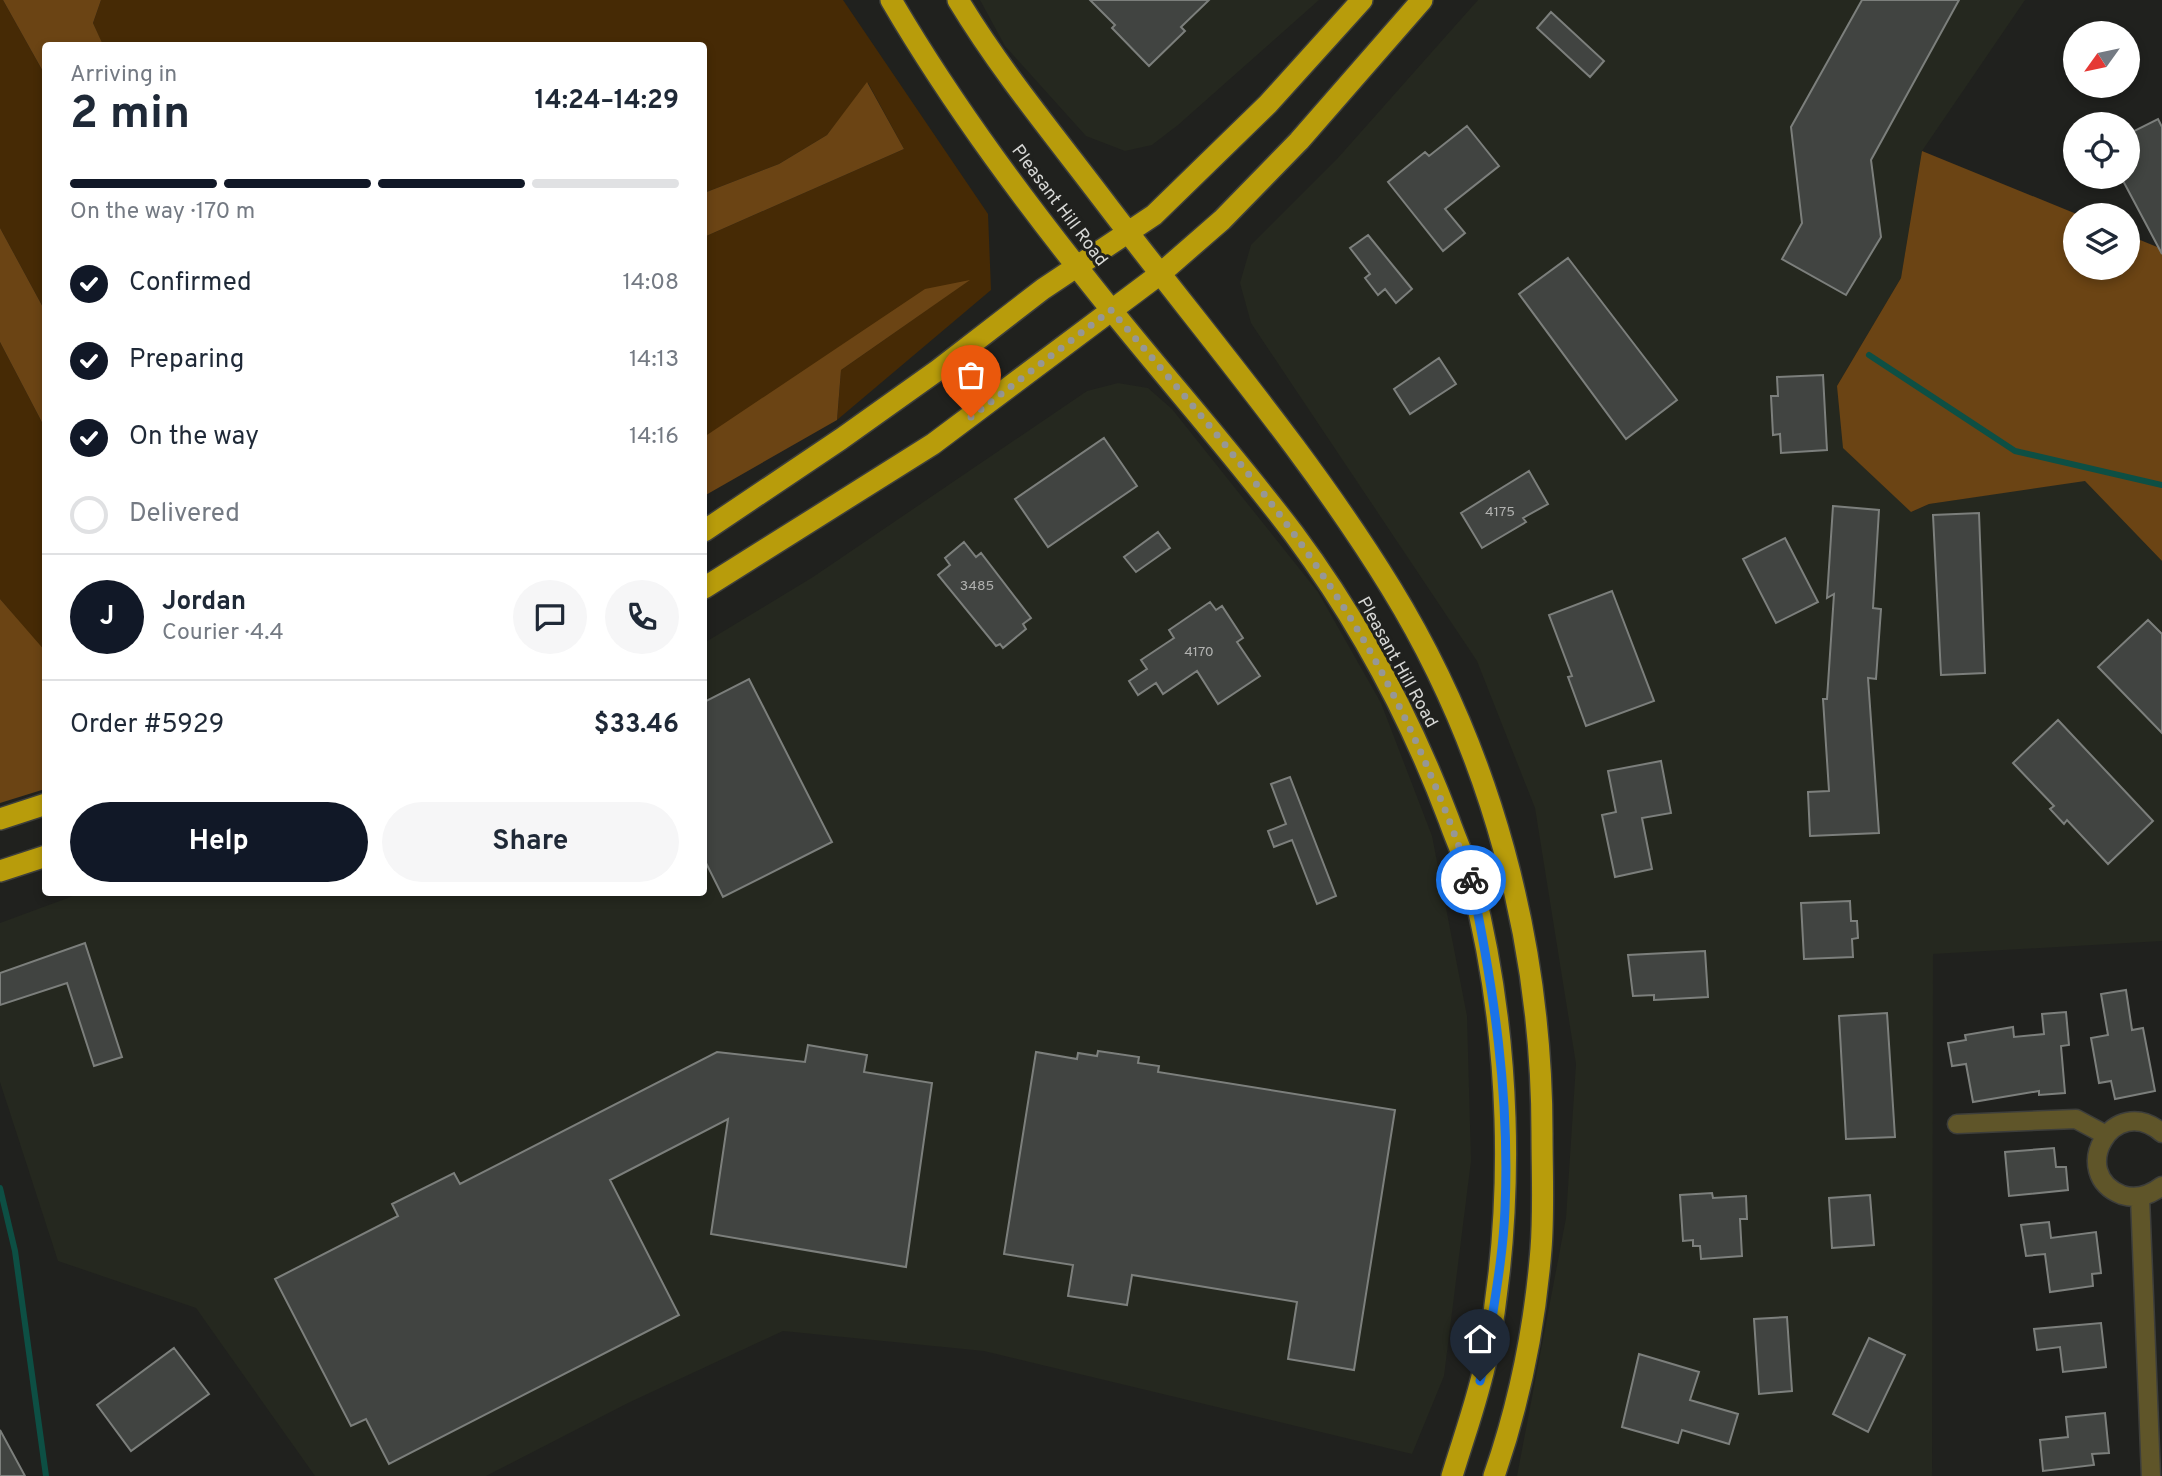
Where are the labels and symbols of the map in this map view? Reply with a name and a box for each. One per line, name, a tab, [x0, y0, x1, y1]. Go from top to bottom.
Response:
north arrow	[2063, 21, 2140, 98]
street label: Pleasant Hill Road	[1006, 140, 1112, 271]
pin	[941, 345, 1001, 417]
house number: 4175	[1485, 504, 1515, 521]
house number: 3485	[960, 578, 994, 595]
street label: Pleasant Hill Road	[1351, 593, 1442, 732]
house number: 4170	[1184, 644, 1214, 661]
courier	[1436, 845, 1506, 915]
pin	[1450, 1309, 1510, 1381]

